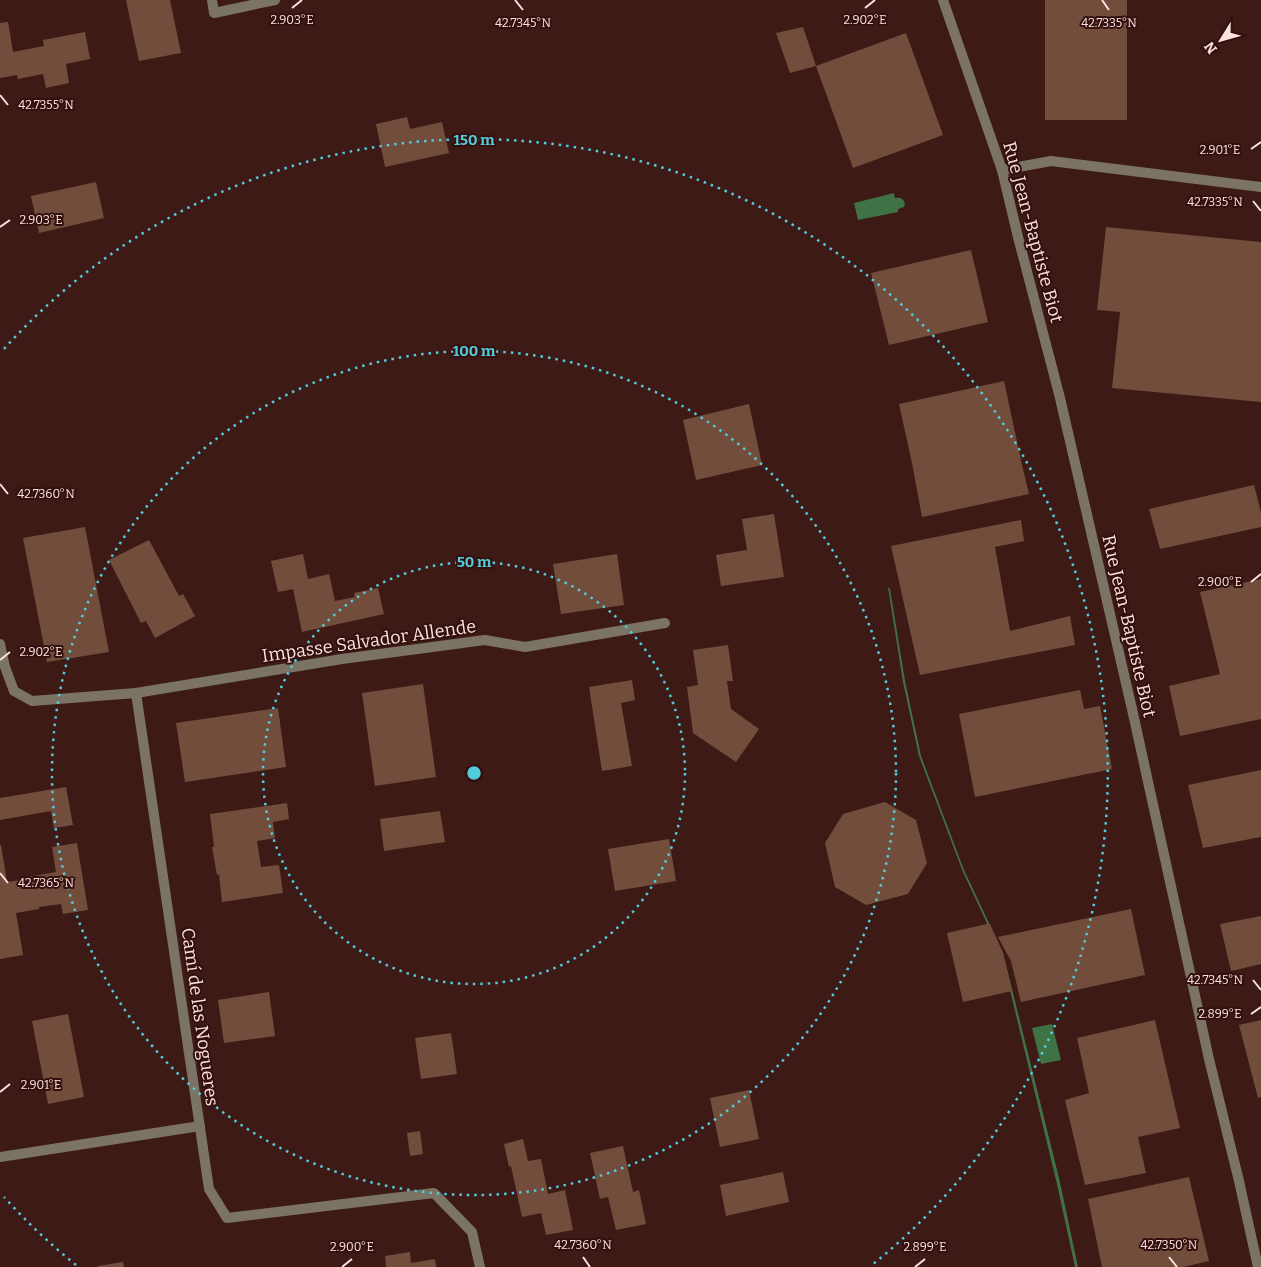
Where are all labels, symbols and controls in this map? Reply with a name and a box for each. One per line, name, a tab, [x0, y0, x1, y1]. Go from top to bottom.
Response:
text: 2.903°E	[270, 13, 314, 27]
text: 2.902°E	[844, 13, 886, 27]
north arrow	[1196, 15, 1246, 65]
text: 42.7345°N	[495, 16, 552, 30]
text: 42.7335°N	[1081, 16, 1137, 30]
text: N	[1201, 38, 1221, 57]
text: 42.7355°N	[18, 98, 74, 112]
text: 150 m	[453, 131, 495, 149]
street label: Rue Jean-Baptiste Biot	[998, 139, 1068, 325]
text: 2.901°E	[1200, 143, 1240, 157]
text: 42.7335°N	[1187, 195, 1243, 209]
text: 2.903°E	[19, 213, 63, 227]
text: 100 m	[453, 342, 496, 360]
text: 42.7360°N	[17, 487, 75, 501]
street label: Rue Jean-Baptiste Biot	[1097, 533, 1161, 720]
text: 50 m	[457, 553, 492, 571]
text: 2.900°E	[1198, 575, 1242, 589]
street label: Impasse Salvador Allende	[261, 615, 477, 667]
text: 2.902°E	[20, 645, 62, 659]
centre of rings	[465, 764, 483, 782]
text: 42.7365°N	[18, 876, 74, 890]
street label: Camí de las Nogueres	[177, 926, 223, 1108]
text: 42.7345°N	[1187, 973, 1244, 987]
text: 2.899°E	[1199, 1007, 1241, 1021]
text: 2.901°E	[21, 1078, 61, 1092]
text: 42.7360°N	[554, 1238, 612, 1252]
text: 42.7350°N	[1141, 1238, 1198, 1252]
text: 2.900°E	[330, 1240, 374, 1254]
text: 2.899°E	[904, 1240, 946, 1254]

